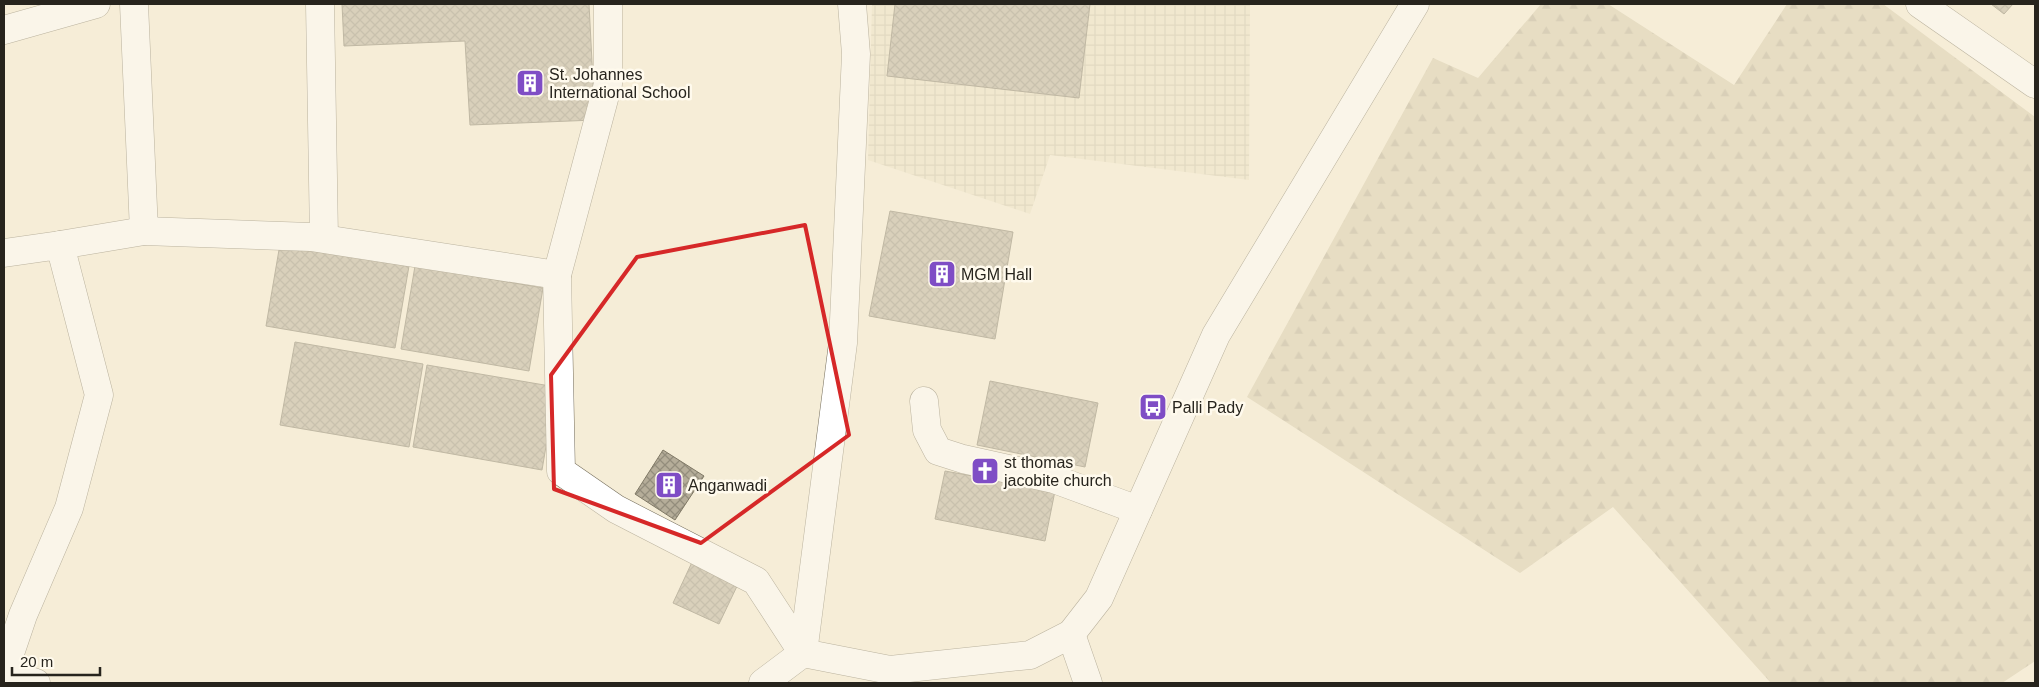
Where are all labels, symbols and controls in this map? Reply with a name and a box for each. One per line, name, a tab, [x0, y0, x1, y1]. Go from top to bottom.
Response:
place label: St. Johannes International School	[549, 66, 690, 101]
building icon: St. Johannes International School	[515, 68, 545, 98]
building icon: MGM Hall	[927, 259, 957, 289]
place label: MGM Hall	[961, 266, 1032, 283]
bus stop icon: Palli Pady	[1138, 392, 1168, 422]
place label: Palli Pady	[1172, 399, 1243, 416]
place label: st thomas jacobite church	[1003, 454, 1112, 489]
church icon: st thomas jacobite church	[970, 456, 1000, 486]
building icon: Anganwadi	[654, 470, 684, 500]
place label: Anganwadi	[688, 477, 767, 494]
scale bar	[12, 644, 100, 676]
text: 20 m	[20, 653, 53, 670]

